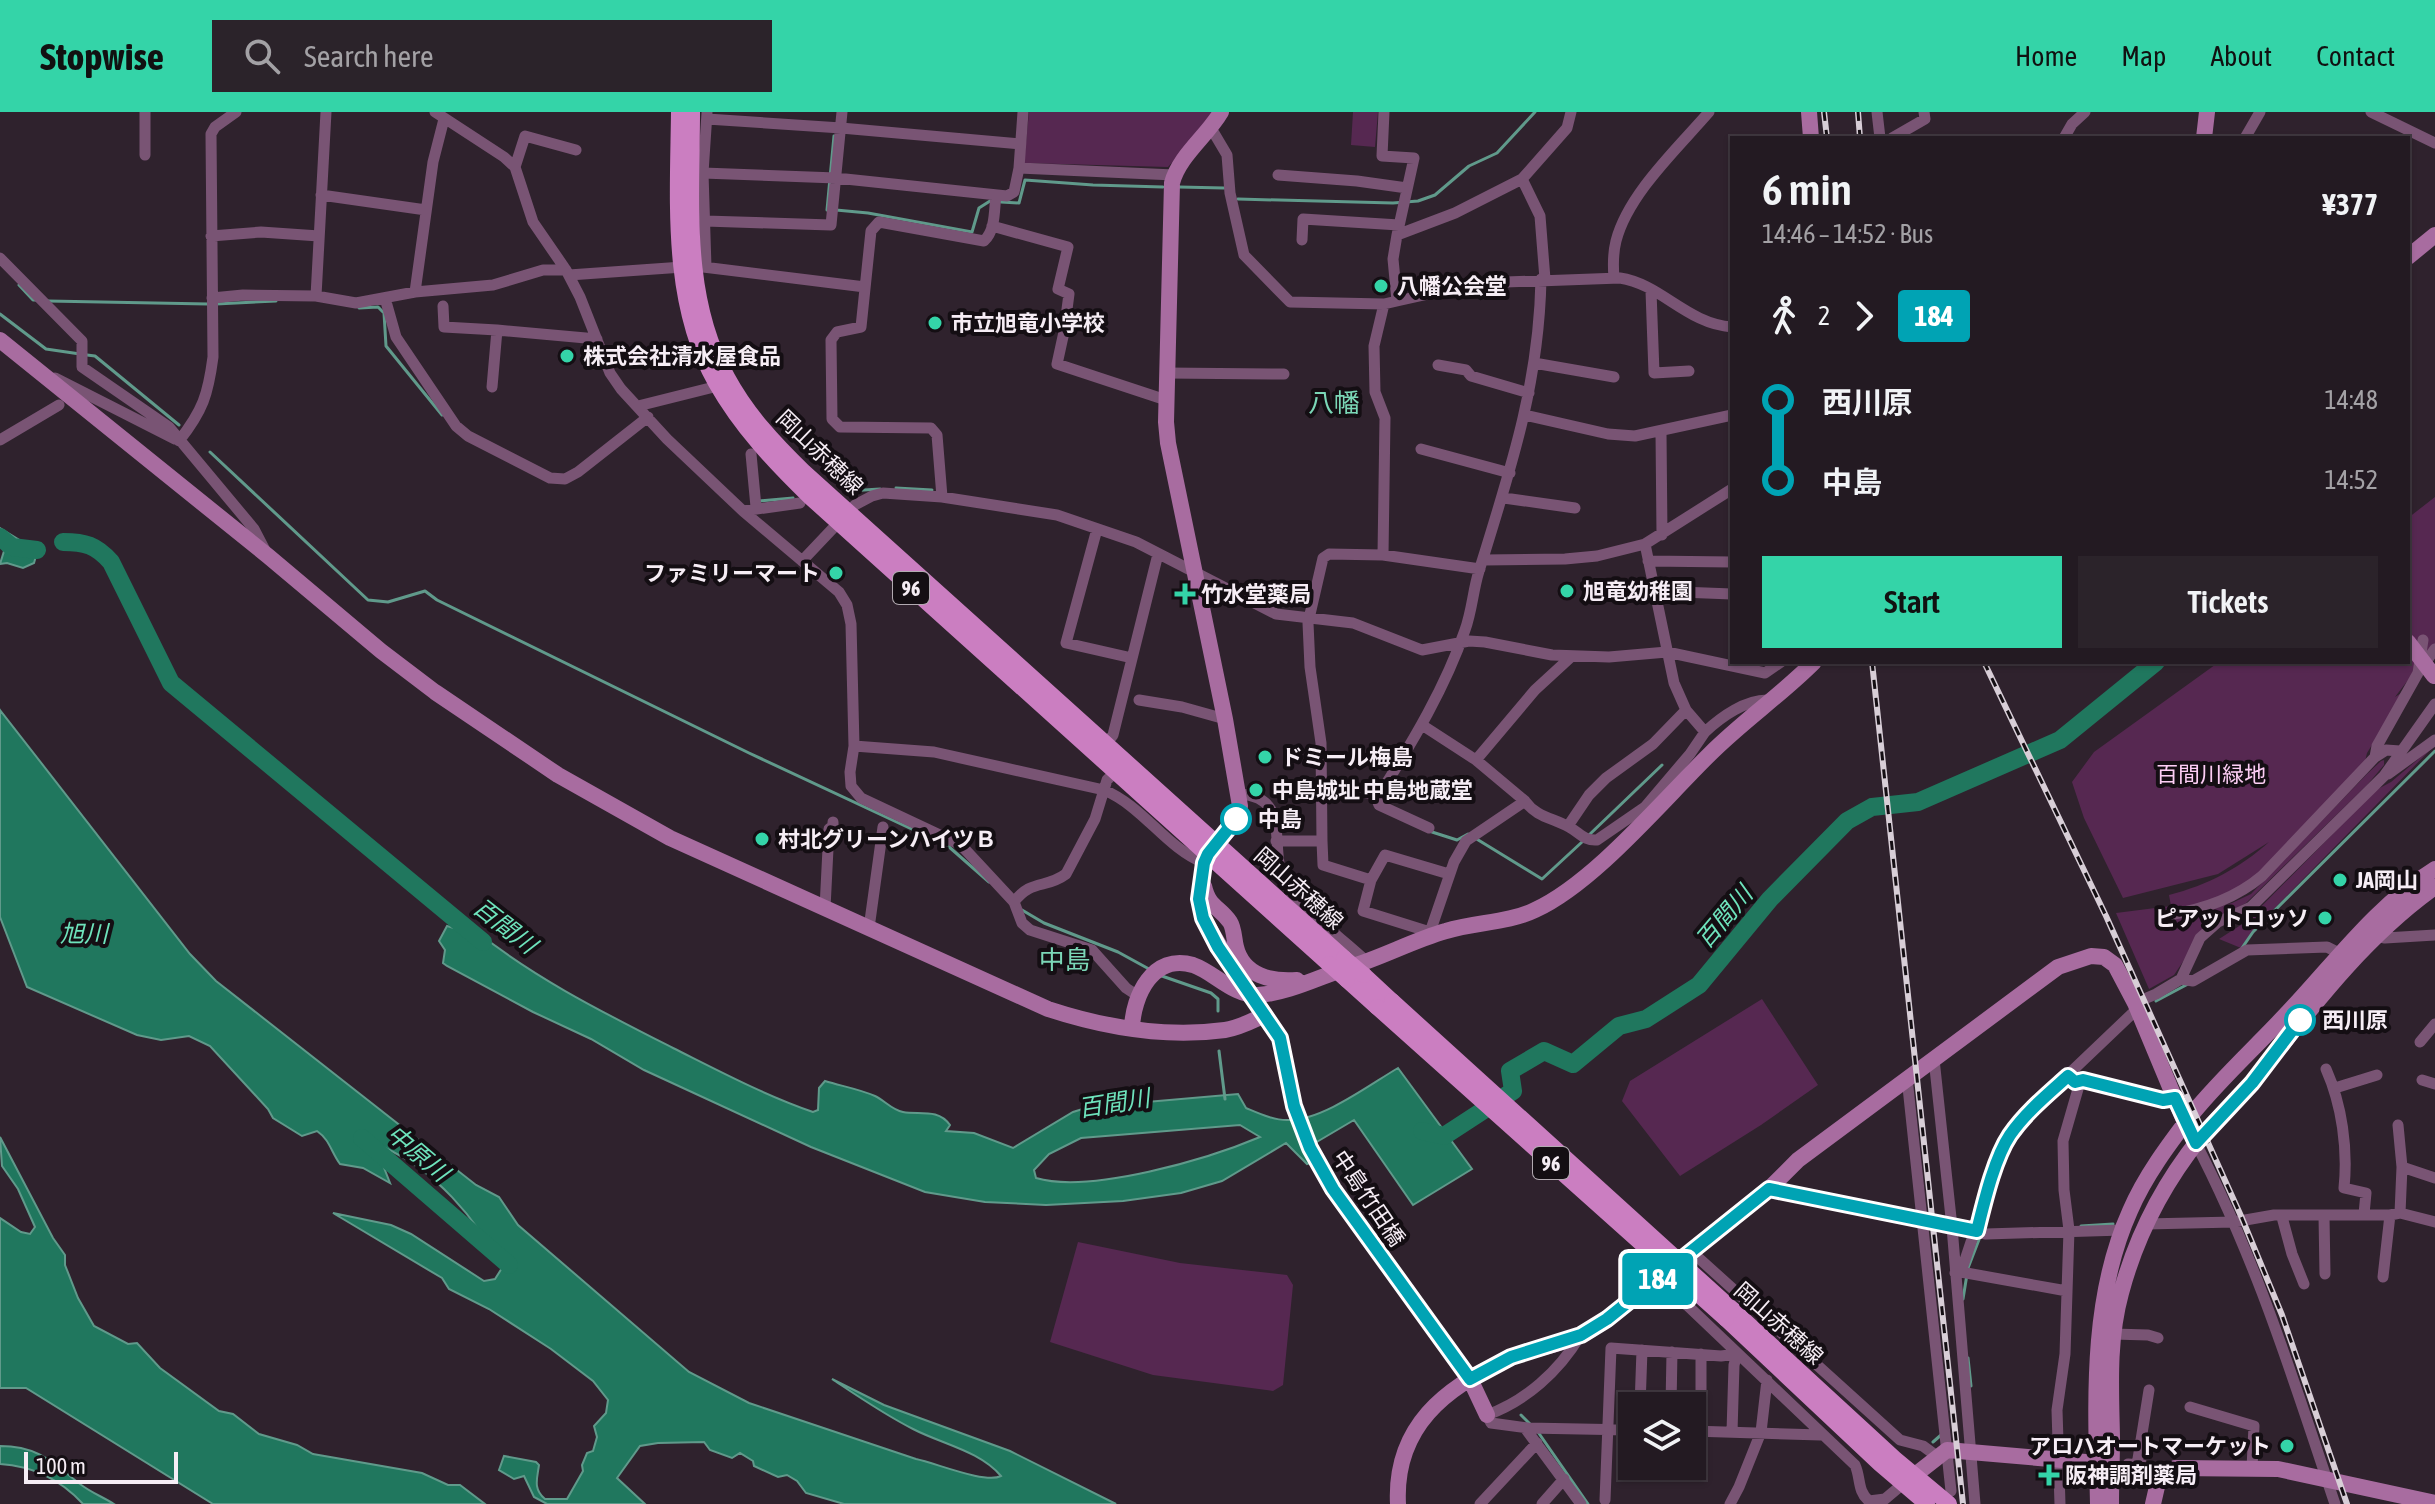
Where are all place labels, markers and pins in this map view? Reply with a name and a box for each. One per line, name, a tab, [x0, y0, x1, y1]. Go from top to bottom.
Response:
place label: 八幡公会堂	[1397, 273, 1507, 299]
marker: 八幡公会堂	[1372, 277, 1390, 295]
place label: 市立旭竜小学校	[951, 310, 1105, 336]
marker: 市立旭竜小学校	[926, 314, 944, 332]
place label: 株式会社清水屋食品	[583, 343, 781, 369]
marker: 株式会社清水屋食品	[558, 347, 576, 365]
place label: ファミリーマート	[644, 560, 820, 586]
marker: ファミリーマート	[827, 564, 845, 582]
place label: 旭竜幼稚園	[1583, 578, 1693, 604]
place label: 竹水堂薬局	[1201, 581, 1311, 607]
marker: 旭竜幼稚園	[1558, 582, 1576, 600]
marker: 竹水堂薬局	[1176, 585, 1194, 603]
place label: ドミール梅島	[1281, 744, 1413, 770]
marker: ドミール梅島	[1256, 748, 1274, 766]
place label: 中島城址 中島地蔵堂	[1272, 777, 1473, 803]
marker: 中島城址 中島地蔵堂	[1247, 781, 1265, 799]
marker: 中島	[1221, 804, 1251, 834]
place label: 中島	[1258, 806, 1302, 832]
place label: 村北グリーンハイツＢ	[778, 826, 996, 852]
marker: 村北グリーンハイツＢ	[753, 830, 771, 848]
place label: JA岡山	[2355, 867, 2418, 893]
marker: JA岡山	[2331, 871, 2349, 889]
place label: ピアットロッソ	[2155, 905, 2309, 931]
marker: ピアットロッソ	[2316, 909, 2334, 927]
marker: 西川原	[2285, 1005, 2315, 1035]
place label: 西川原	[2322, 1007, 2388, 1033]
place label: アロハオートマーケット	[2029, 1433, 2271, 1459]
marker: アロハオートマーケット	[2278, 1437, 2296, 1455]
place label: 阪神調剤薬局	[2065, 1462, 2197, 1488]
marker: 阪神調剤薬局	[2040, 1466, 2058, 1484]

